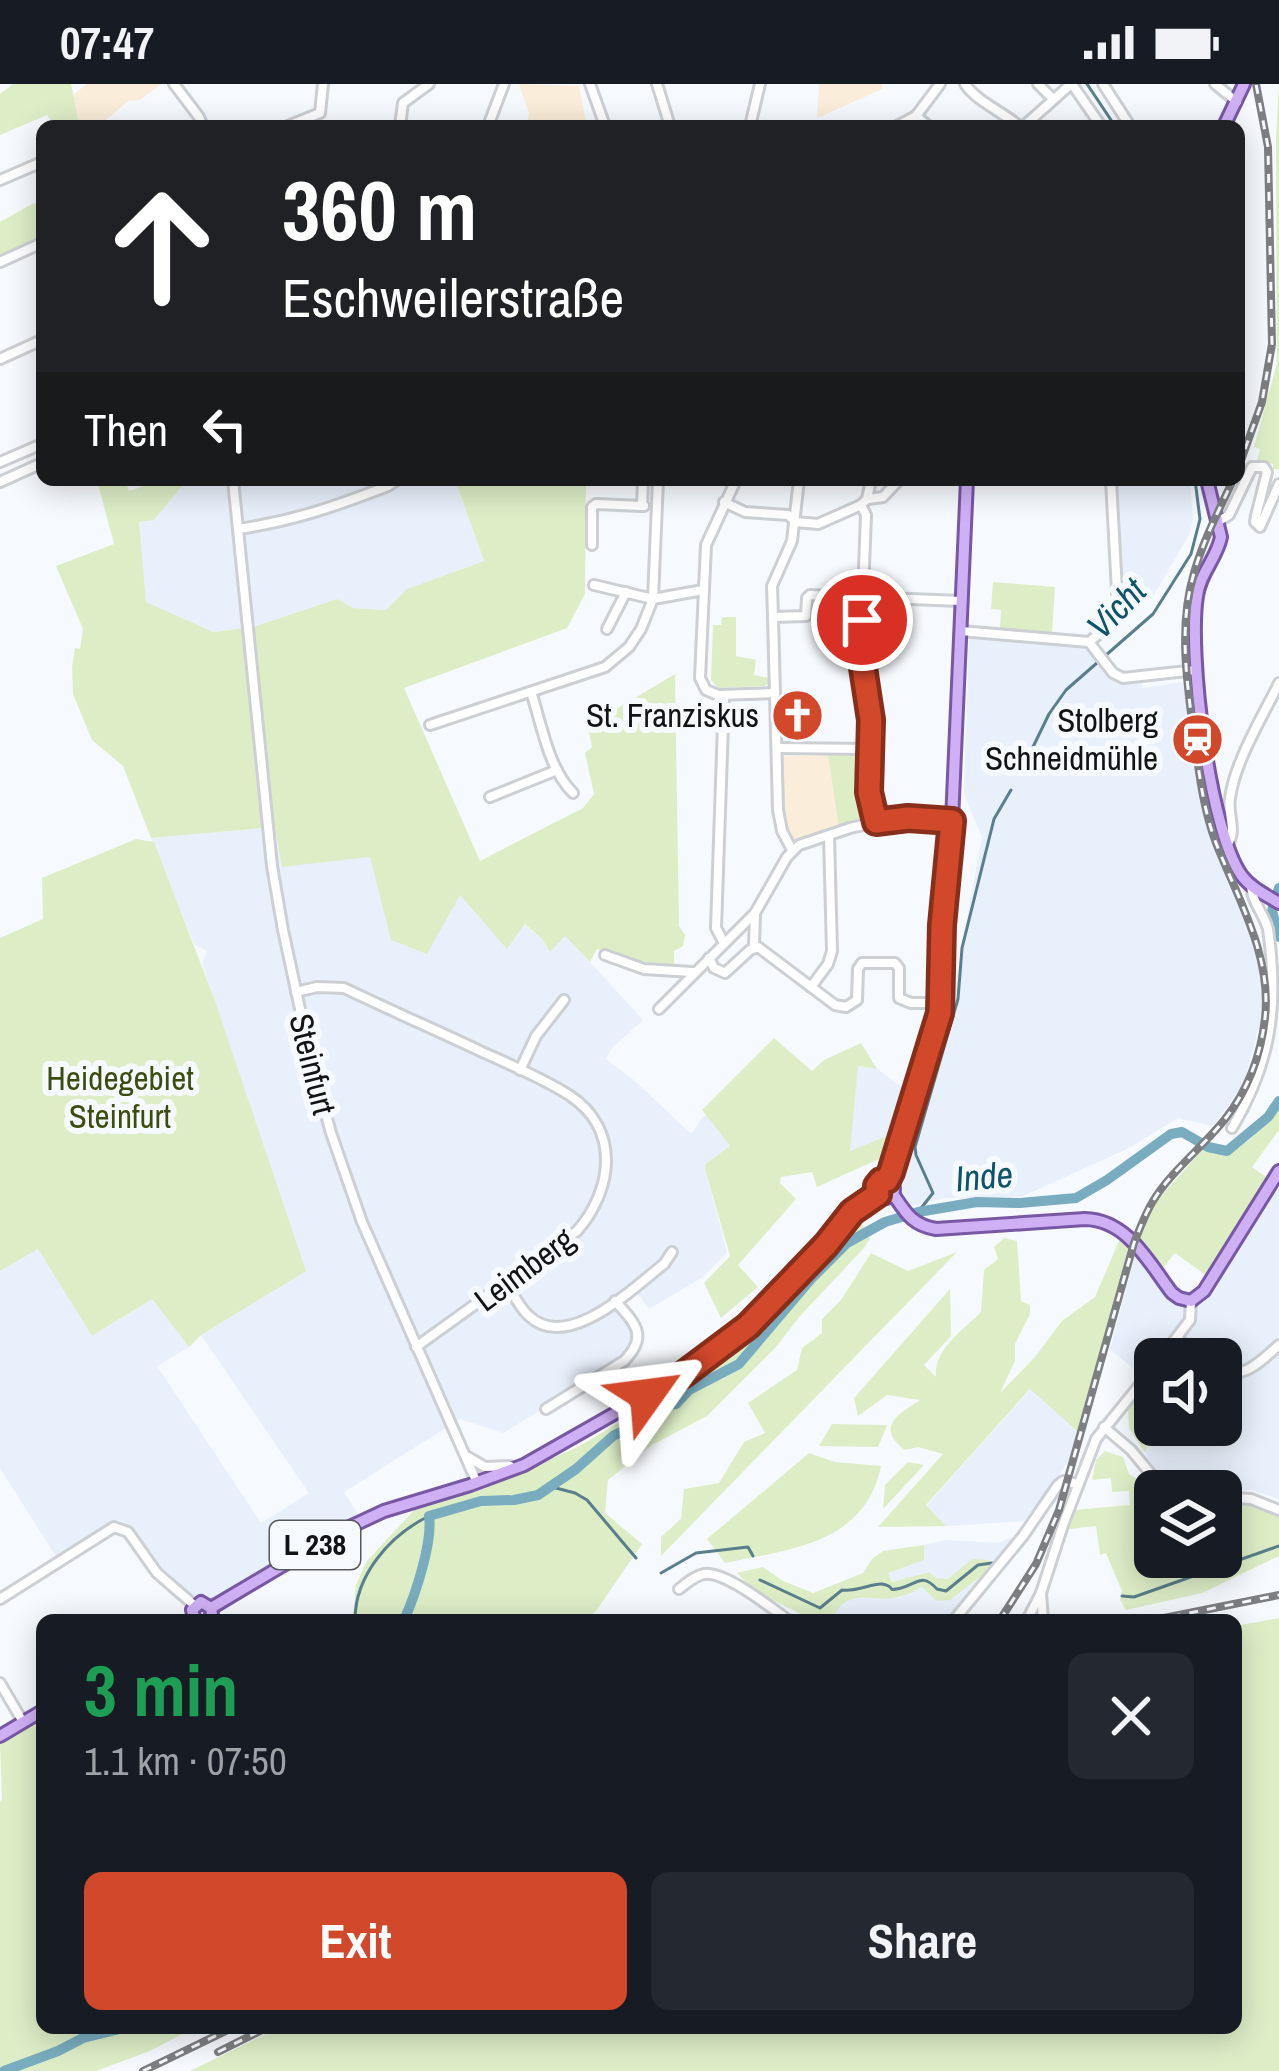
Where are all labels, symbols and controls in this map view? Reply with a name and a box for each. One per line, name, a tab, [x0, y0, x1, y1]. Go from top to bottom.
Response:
text: 07:47	[60, 12, 154, 73]
text: 360 m	[282, 153, 477, 266]
icon: ahead	[84, 168, 240, 324]
text: Eschweilerstraße	[282, 261, 624, 334]
icon: left	[192, 396, 258, 462]
text: Then	[84, 399, 168, 460]
water label: Vicht	[1076, 567, 1157, 649]
pin	[811, 569, 913, 671]
icon: arrive	[829, 587, 895, 653]
church icon: St. Franziskus	[770, 687, 826, 743]
place label: St. Franziskus	[586, 693, 759, 737]
place label: Stolberg Schneidmühle	[985, 698, 1158, 780]
station icon: Stolberg Schneidmühle	[1169, 711, 1225, 767]
street label: Steinfurt	[279, 1009, 347, 1119]
park label: Heidegebiet Steinfurt	[46, 1056, 194, 1138]
water label: Inde	[953, 1150, 1015, 1202]
street label: Leimberg	[465, 1217, 583, 1321]
position arrow	[584, 1332, 710, 1458]
map controls	[1134, 1338, 1242, 1578]
button: sound	[1134, 1338, 1242, 1446]
button: layers	[1134, 1470, 1242, 1578]
road number: L 238	[270, 1521, 360, 1569]
text: 3 min	[84, 1641, 238, 1738]
button: close	[1068, 1653, 1194, 1779]
text: 1.1 km · 07:50	[84, 1735, 287, 1787]
button: Exit	[84, 1872, 627, 2010]
button: Share	[651, 1872, 1194, 2010]

